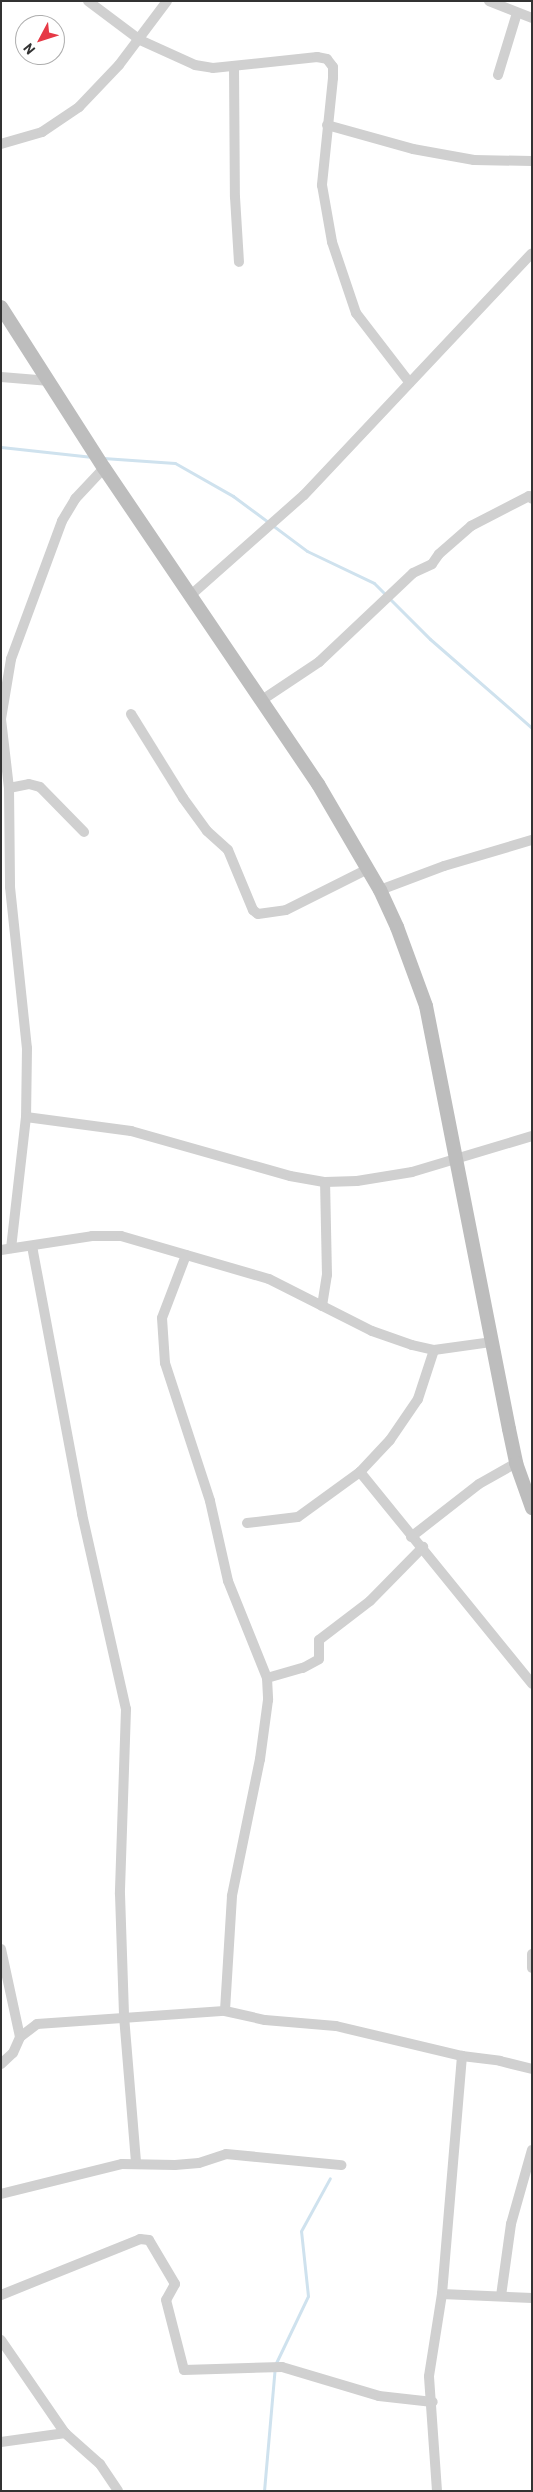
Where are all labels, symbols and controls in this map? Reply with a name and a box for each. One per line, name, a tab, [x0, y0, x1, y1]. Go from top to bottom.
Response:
north arrow	[15, 15, 65, 65]
text: N	[19, 40, 38, 58]

